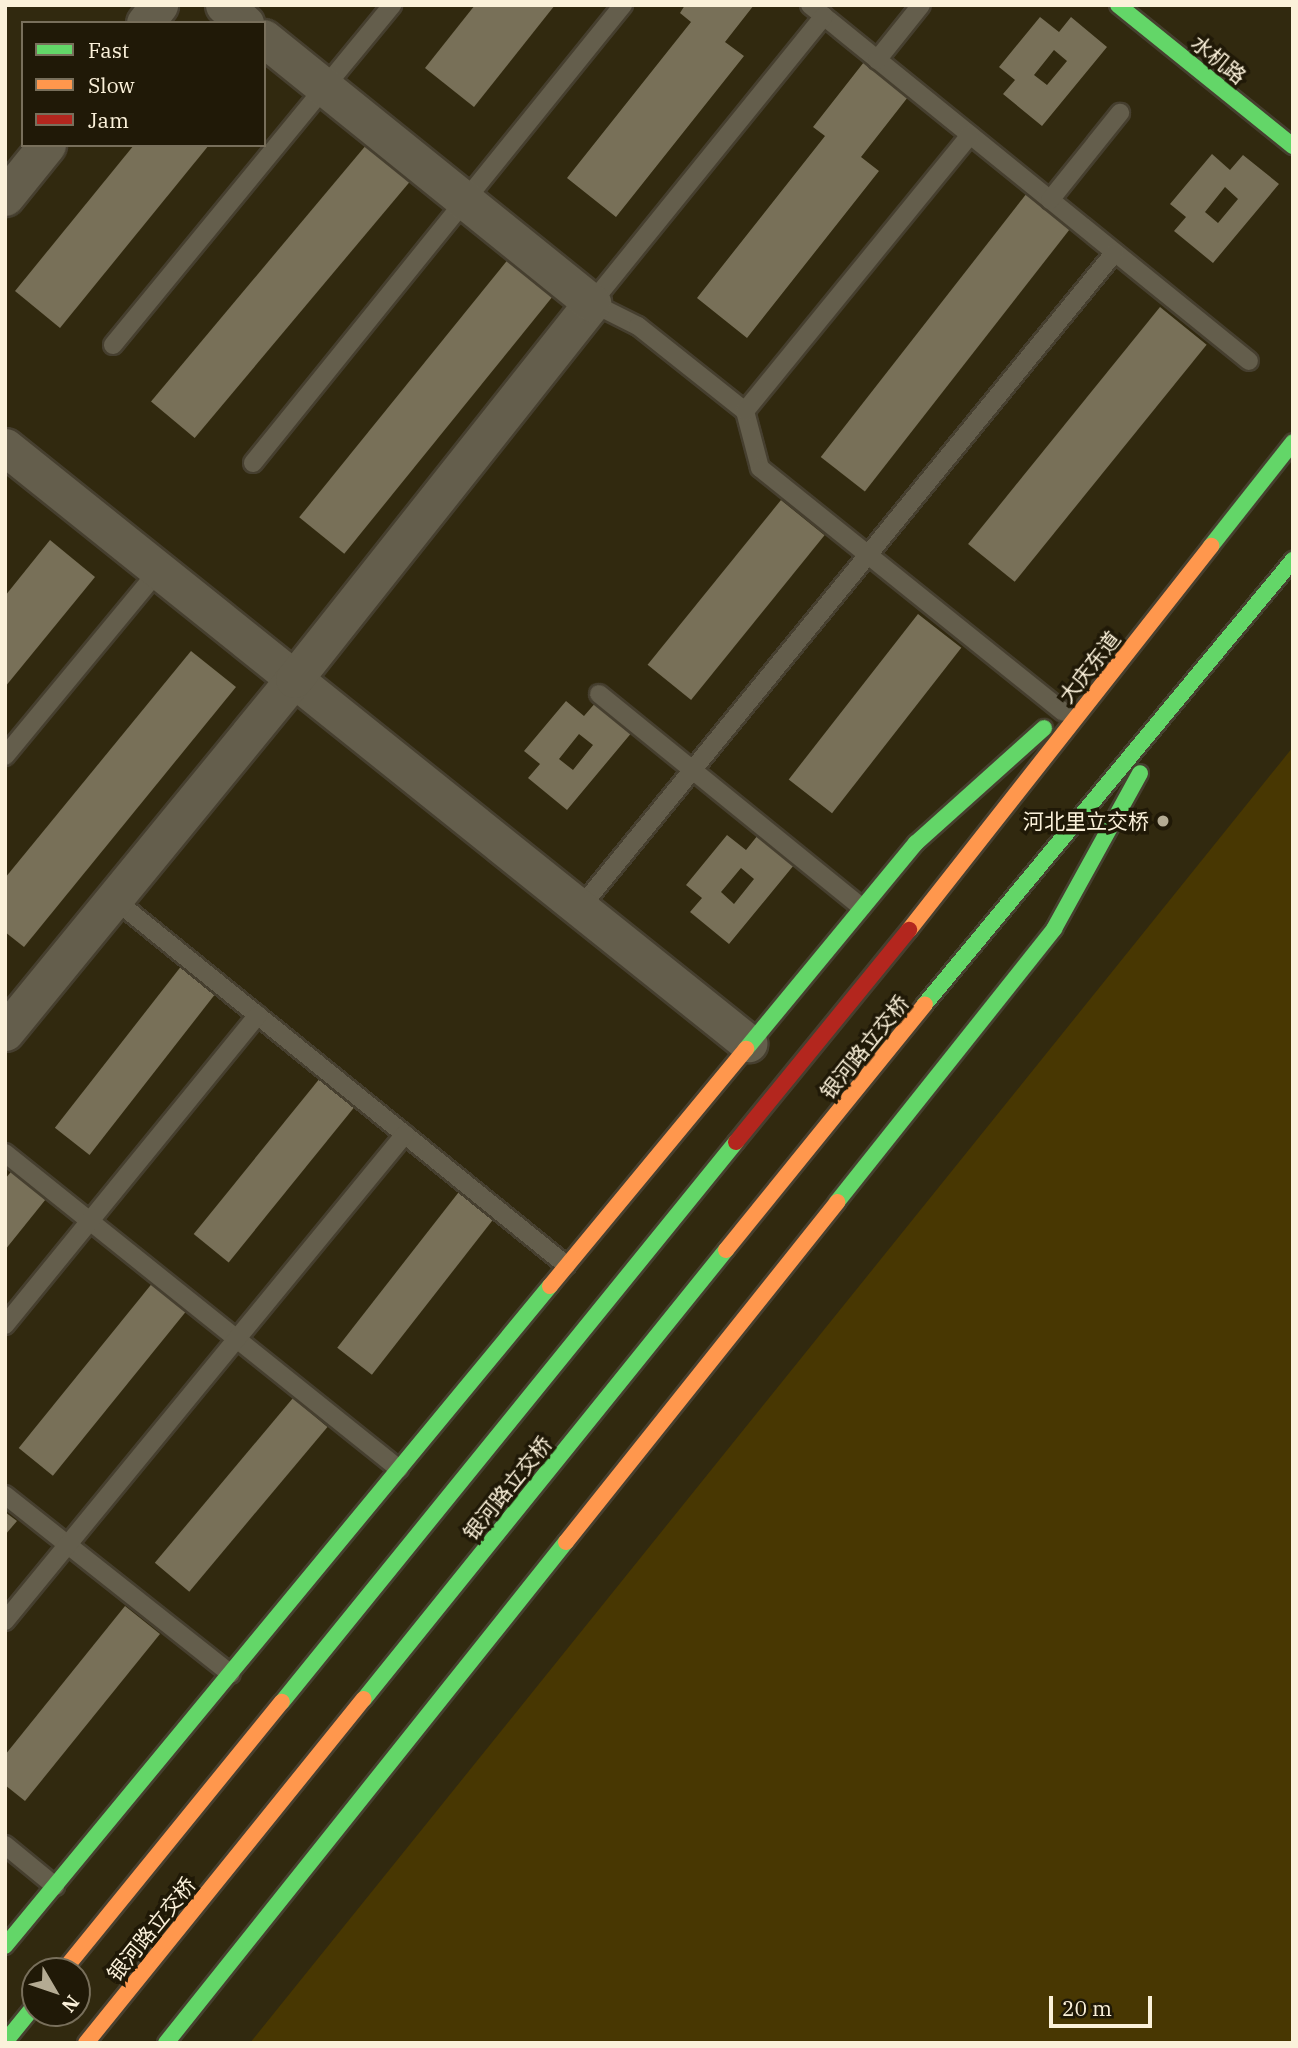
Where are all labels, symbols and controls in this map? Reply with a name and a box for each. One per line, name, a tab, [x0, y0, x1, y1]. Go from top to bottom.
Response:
legend	[21, 21, 266, 147]
street label: 水机路	[1187, 29, 1251, 89]
text: Fast	[88, 36, 129, 64]
text: Slow	[88, 71, 135, 99]
text: Jam	[88, 106, 129, 134]
street label: 大庆东道	[1053, 626, 1125, 708]
place label: 河北里立交桥	[1023, 808, 1149, 834]
marker: 河北里立交桥	[1155, 813, 1171, 829]
street label: 银河路立交桥	[815, 990, 913, 1104]
street label: 银河路立交桥	[458, 1431, 556, 1545]
street label: 银河路立交桥	[102, 1872, 200, 1986]
north arrow	[21, 1957, 91, 2027]
scale bar	[1053, 1982, 1156, 2026]
text: N	[57, 1991, 85, 2017]
text: 20 m	[1062, 1994, 1112, 2022]

